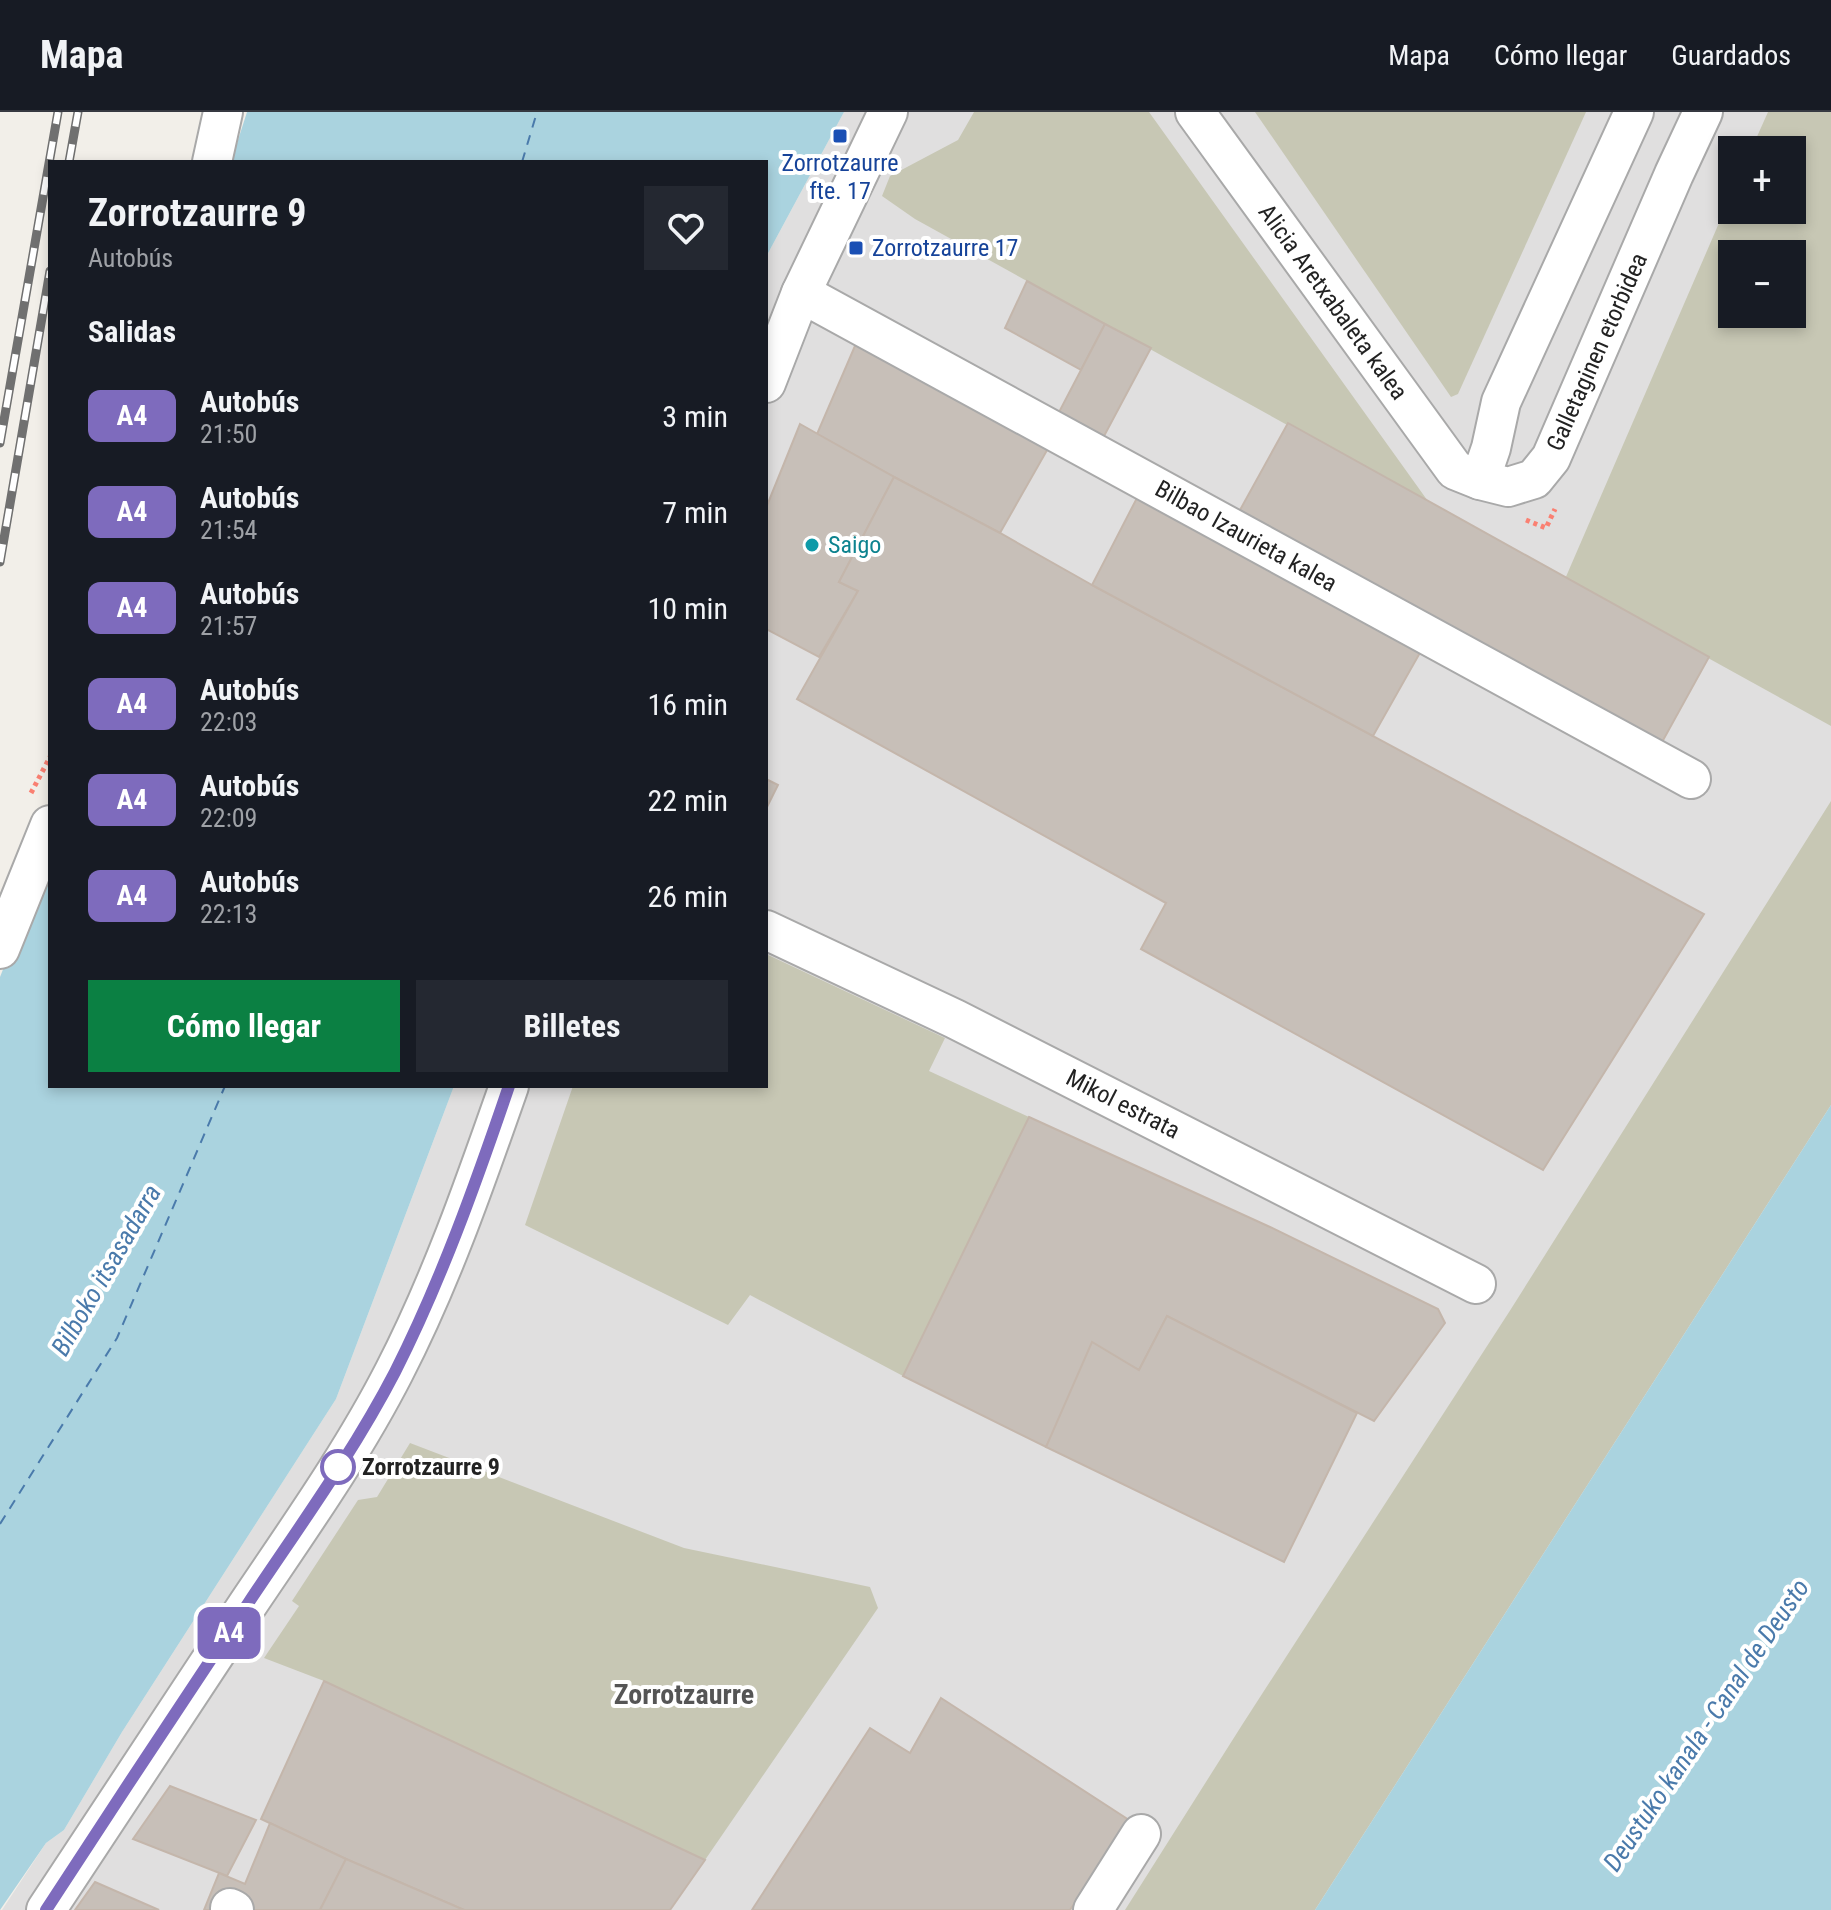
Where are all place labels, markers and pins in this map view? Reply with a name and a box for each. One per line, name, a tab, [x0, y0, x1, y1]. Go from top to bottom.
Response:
marker: Zorrotzaurre fte. 17	[831, 127, 849, 145]
place label: Zorrotzaurre fte. 17	[781, 149, 899, 205]
place label: Zorrotzaurre 17	[872, 234, 1018, 262]
marker: Zorrotzaurre 17	[847, 239, 865, 257]
place label: Saigo	[828, 531, 881, 559]
marker: Saigo	[803, 536, 821, 554]
marker: Zorrotzaurre 9	[321, 1450, 355, 1484]
place label: Zorrotzaurre 9	[362, 1453, 500, 1481]

